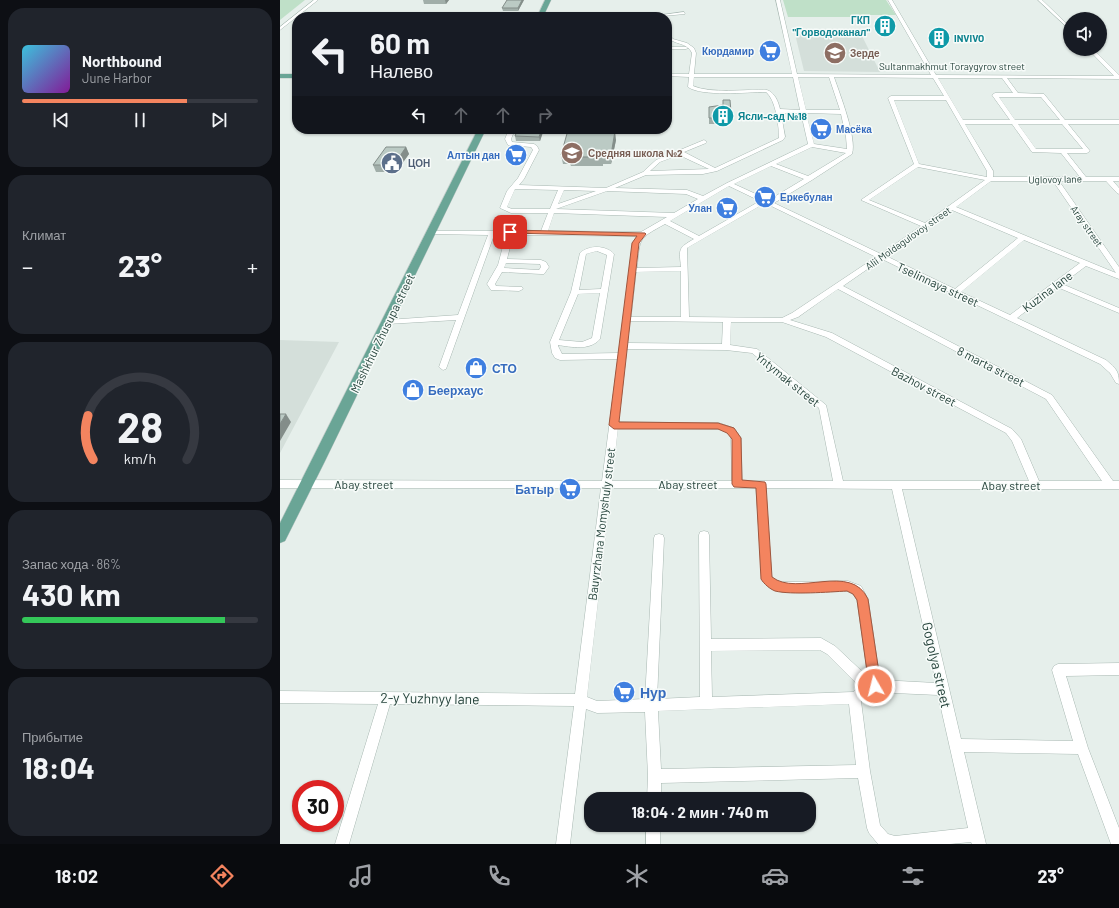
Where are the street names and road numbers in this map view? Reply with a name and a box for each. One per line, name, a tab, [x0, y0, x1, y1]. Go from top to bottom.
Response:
street label: Sultanmakhmut Toraygyrov street	[879, 60, 1025, 72]
street label: Uglovoy lane	[1028, 173, 1082, 185]
street label: Aray street	[1068, 203, 1106, 249]
street label: Alii Moldagulovoy street	[863, 204, 953, 272]
street label: Tselinnaya street	[895, 259, 981, 309]
street label: Kuzina lane	[1019, 268, 1075, 314]
street label: Mashkhur Zhusupa street	[347, 271, 417, 395]
street label: 8 marta street	[955, 343, 1027, 389]
street label: Yntymak street	[753, 349, 823, 409]
street label: Bazhov street	[889, 363, 959, 409]
street label: Bauyrzhana Momyshuly street	[585, 447, 617, 601]
street label: Abay street	[334, 477, 394, 491]
street label: Abay street	[658, 477, 718, 491]
street label: Abay street	[981, 478, 1041, 492]
street label: Gogolya street	[919, 620, 955, 710]
street label: 2-y Yuzhnyy lane	[380, 689, 480, 707]

